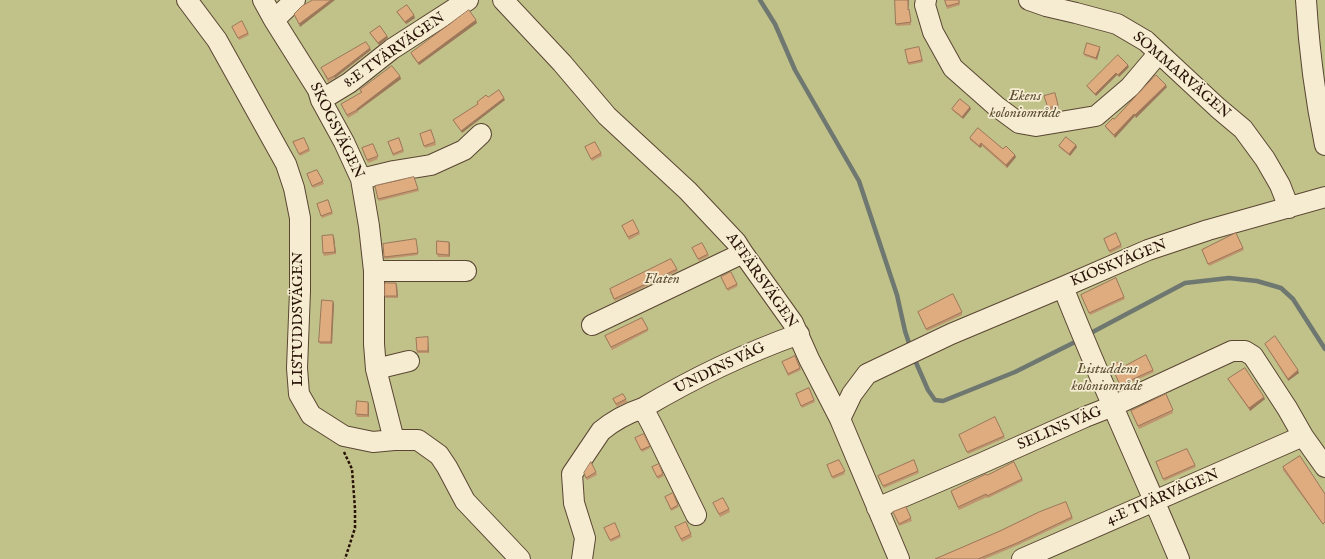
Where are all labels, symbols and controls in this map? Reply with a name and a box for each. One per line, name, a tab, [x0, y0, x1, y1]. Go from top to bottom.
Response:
street label: 8:E TVÄRVÄGEN	[341, 9, 449, 93]
street label: SOMMARVÄGEN	[1129, 29, 1233, 123]
street label: SKOGSVÄGEN	[305, 80, 367, 182]
park label: Ekens koloniområde	[989, 88, 1061, 123]
street label: AFFÄRSVÄGEN	[721, 230, 801, 332]
street label: KIOSKVÄGEN	[1068, 236, 1170, 292]
street label: LISTUDDSVÄGEN	[290, 252, 308, 386]
park label: Flaten	[644, 271, 680, 289]
street label: UNDINS VÄG	[672, 339, 768, 399]
park label: Listuddens koloniområde	[1071, 361, 1143, 396]
street label: SELINS VÄG	[1015, 403, 1105, 455]
street label: 4:E TVÄRVÄGEN	[1104, 466, 1222, 530]

